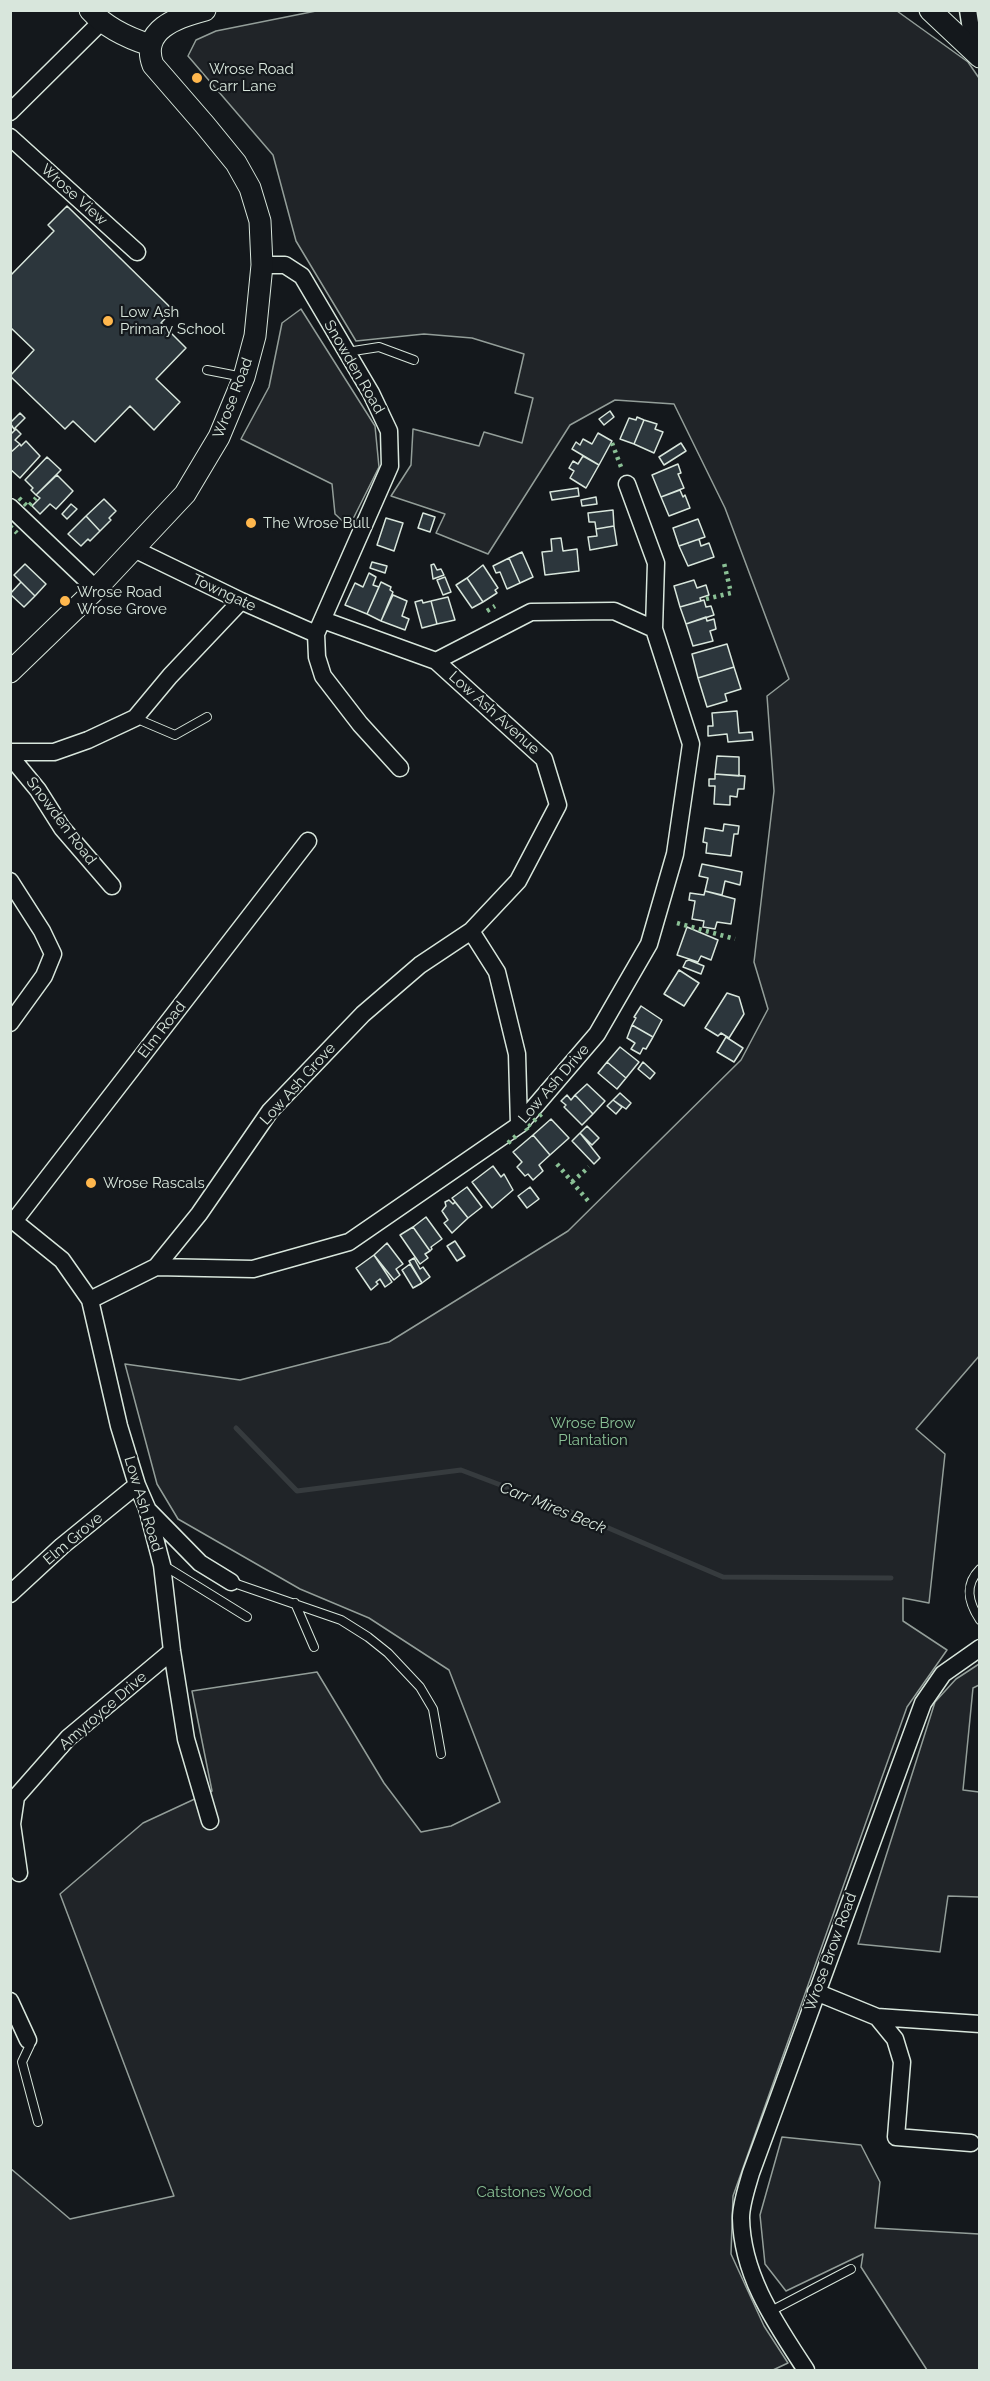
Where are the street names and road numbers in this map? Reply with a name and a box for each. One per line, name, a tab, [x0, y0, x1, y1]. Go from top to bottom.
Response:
street label: Wrose View	[37, 160, 111, 230]
street label: Snowden Road	[320, 317, 388, 417]
street label: Wrose Road	[209, 355, 257, 441]
street label: Towngate	[189, 570, 259, 616]
street label: Low Ash Avenue	[445, 668, 543, 758]
street label: Snowden Road	[22, 774, 100, 868]
street label: Elm Road	[134, 998, 190, 1062]
street label: Low Ash Grove	[257, 1039, 339, 1129]
street label: Low Ash Drive	[515, 1041, 593, 1127]
street label: Low Ash Road	[120, 1454, 166, 1554]
street label: Elm Grove	[40, 1509, 106, 1569]
street label: Amyroyce Drive	[56, 1668, 150, 1754]
street label: Wrose Brow Road	[801, 1890, 861, 2014]

